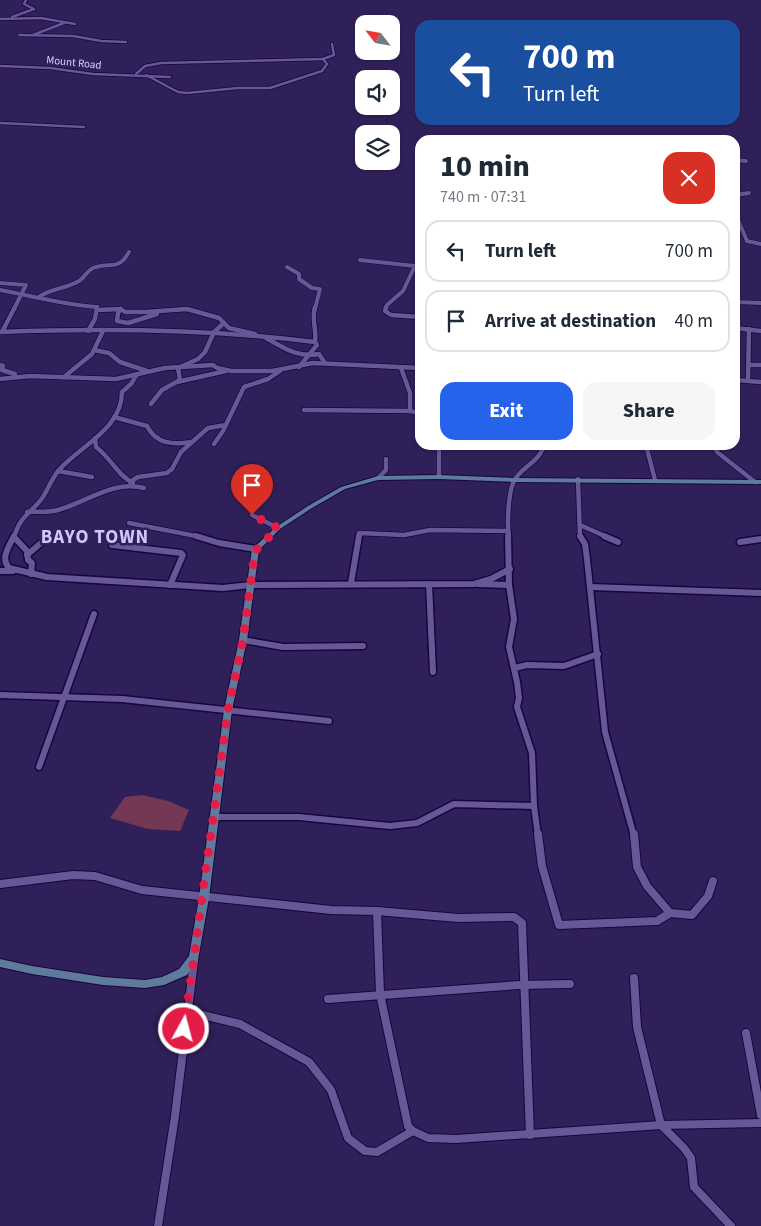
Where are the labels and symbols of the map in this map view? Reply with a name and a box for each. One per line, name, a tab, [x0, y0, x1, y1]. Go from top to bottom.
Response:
north arrow	[355, 15, 400, 60]
street label: Mount Road	[46, 52, 102, 73]
pin	[231, 464, 273, 515]
district label: BAYO TOWN	[41, 524, 149, 551]
position arrow	[157, 1002, 209, 1054]

